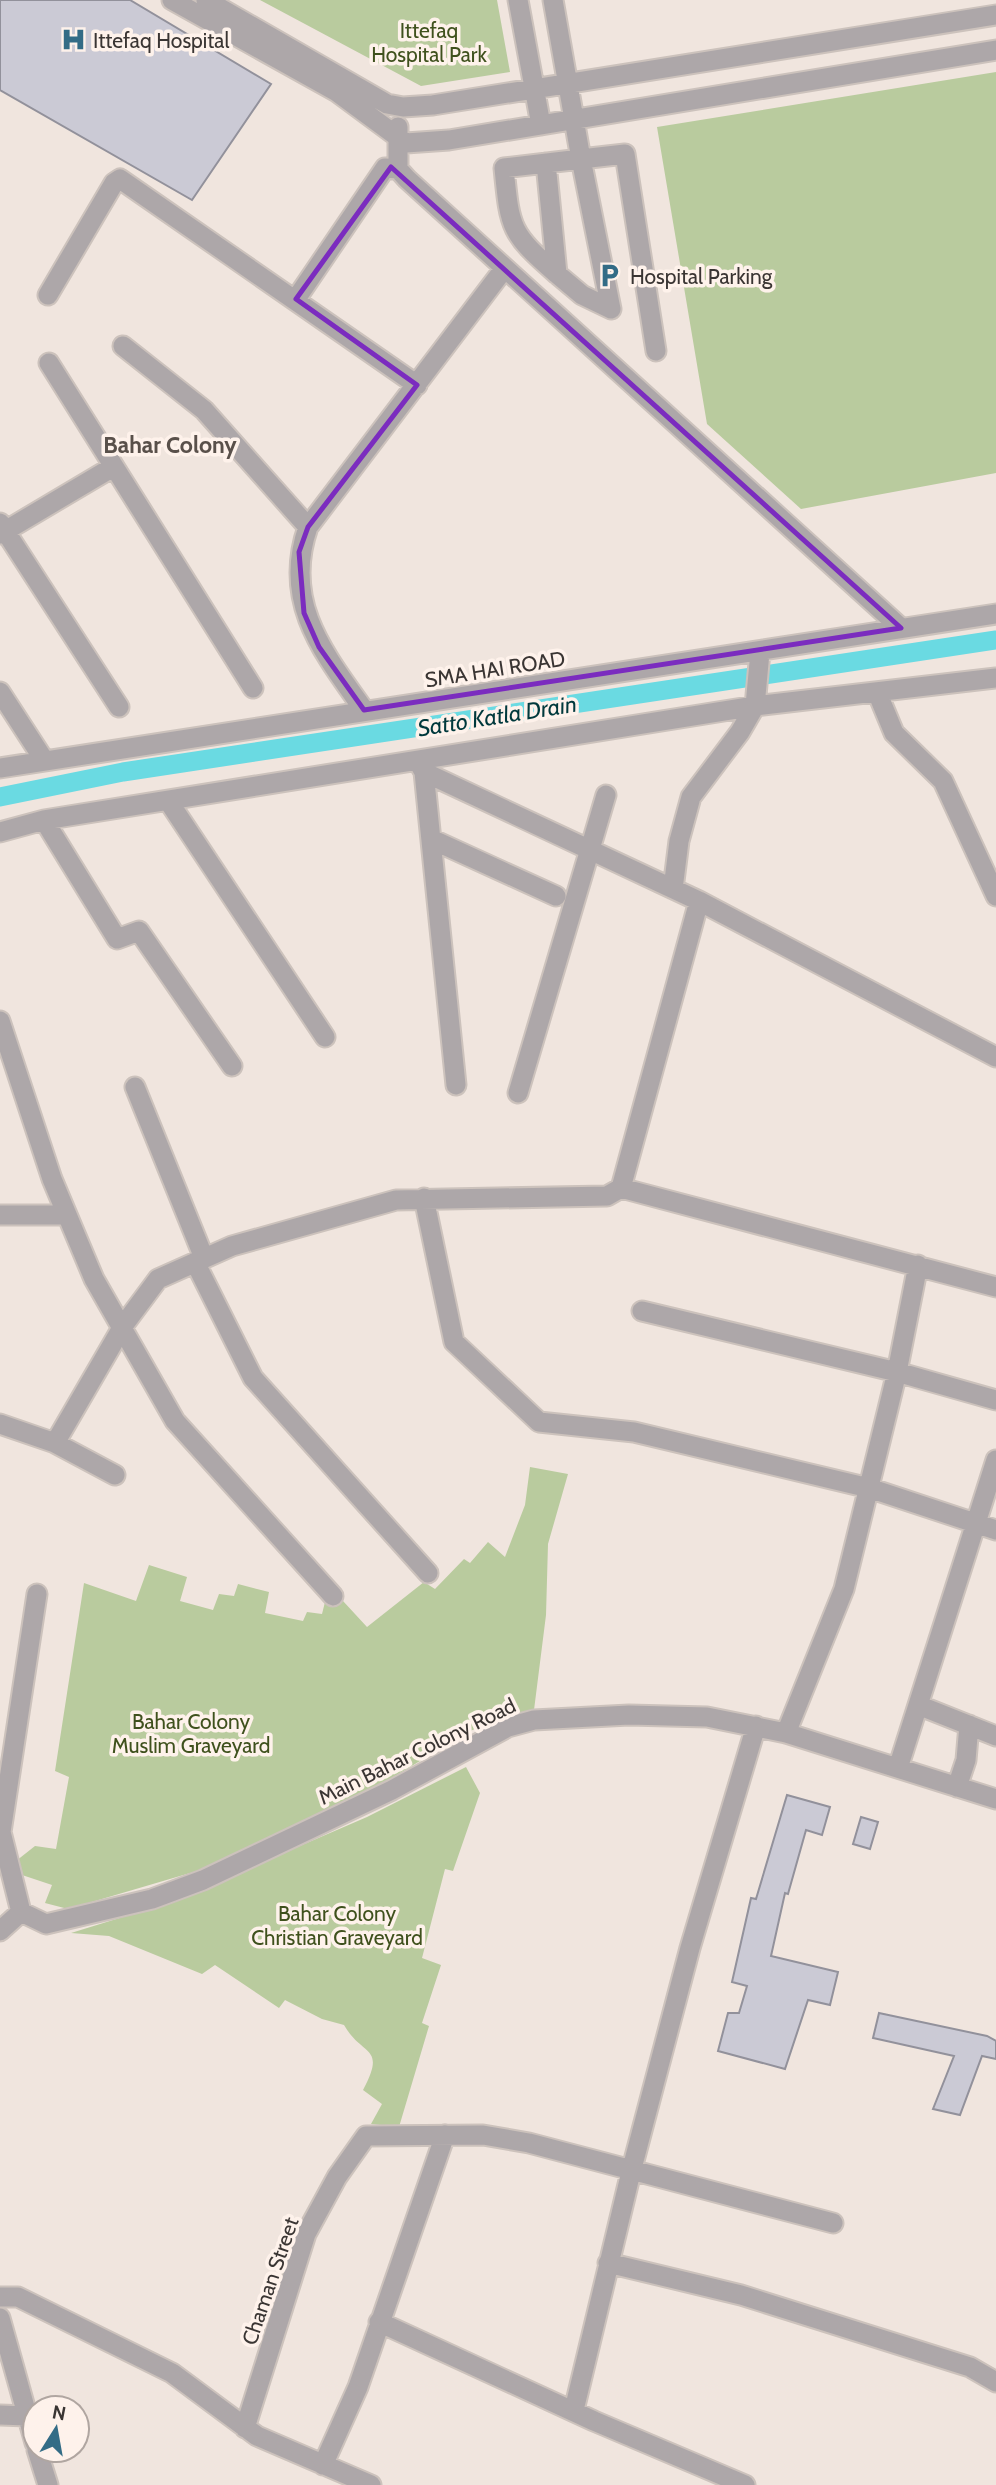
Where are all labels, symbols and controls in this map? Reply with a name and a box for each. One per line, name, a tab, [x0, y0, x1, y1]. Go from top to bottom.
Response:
park label: Ittefaq Hospital Park	[371, 18, 487, 67]
hospital icon: Ittefaq Hospital	[59, 26, 87, 54]
place label: Ittefaq Hospital	[93, 28, 229, 53]
parking icon: Hospital Parking	[596, 262, 624, 290]
place label: Hospital Parking	[630, 264, 773, 289]
district label: Bahar Colony	[103, 431, 237, 459]
street label: SMA HAI ROAD	[423, 646, 567, 692]
water label: Satto Katla Drain	[415, 690, 579, 742]
street label: Main Bahar Colony Road	[314, 1692, 520, 1810]
park label: Bahar Colony Muslim Graveyard	[112, 1709, 270, 1758]
park label: Bahar Colony Christian Graveyard	[251, 1901, 423, 1950]
street label: Chaman Street	[236, 2214, 304, 2348]
north arrow	[21, 2394, 91, 2464]
text: N	[50, 2400, 68, 2425]

